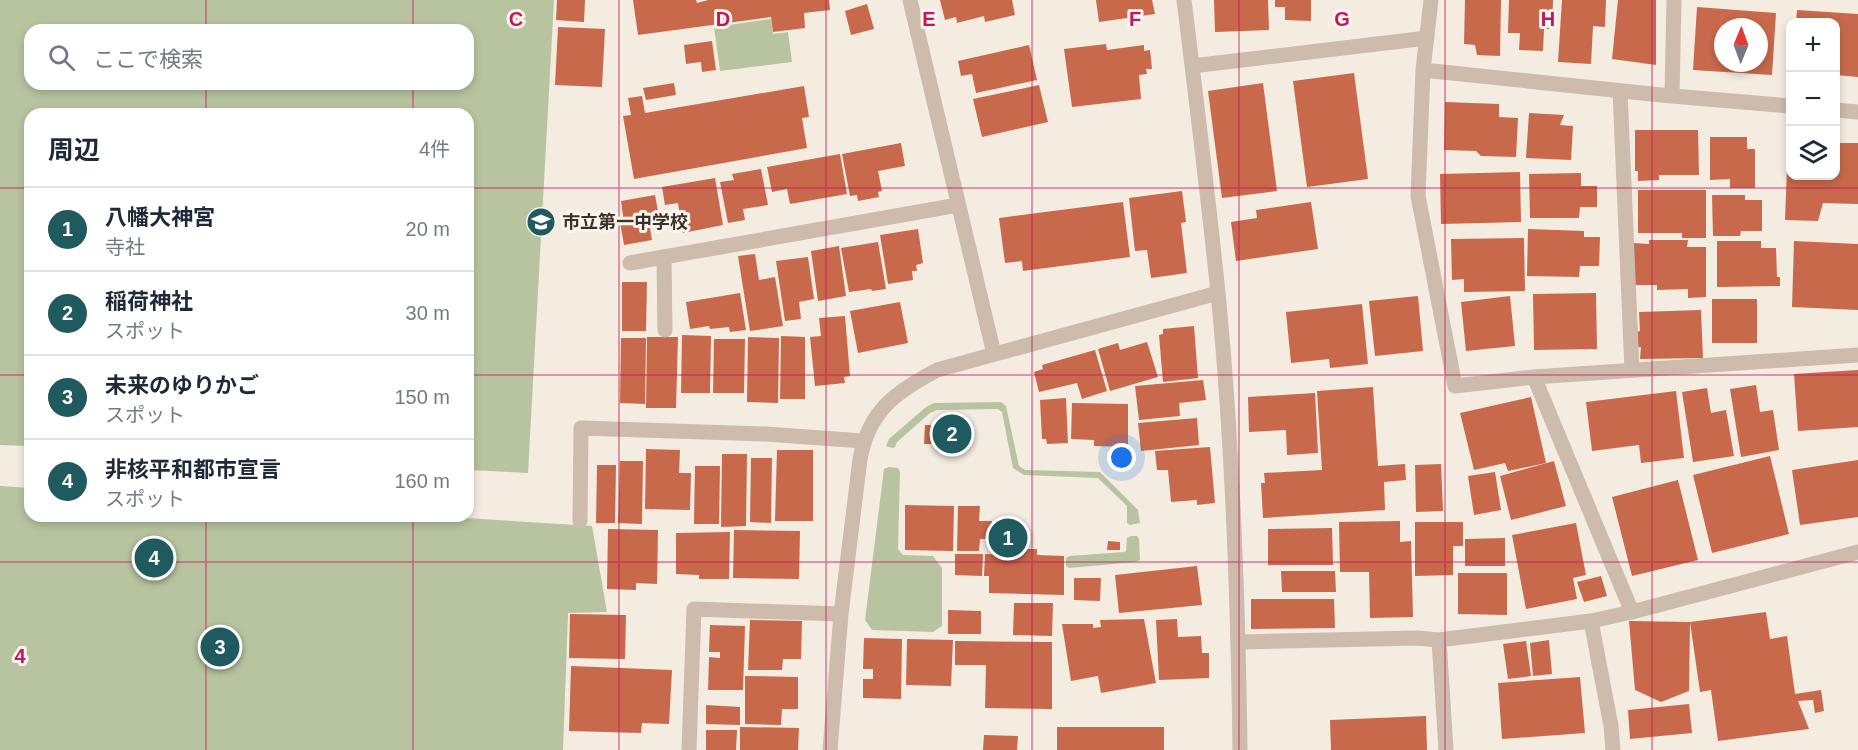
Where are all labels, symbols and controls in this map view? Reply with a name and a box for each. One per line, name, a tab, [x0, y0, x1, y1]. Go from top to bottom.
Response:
text: C	[509, 8, 523, 30]
text: D	[716, 8, 730, 30]
text: E	[922, 8, 936, 30]
text: F	[1129, 8, 1141, 30]
text: G	[1334, 8, 1350, 30]
text: H	[1541, 8, 1555, 30]
north arrow	[1714, 18, 1768, 72]
map controls	[1786, 18, 1840, 180]
button: +	[1786, 18, 1840, 72]
search box	[24, 24, 474, 90]
icon: search	[45, 41, 78, 74]
text: ここで検索	[93, 47, 203, 72]
button: −	[1786, 72, 1840, 126]
button: layers	[1786, 126, 1840, 180]
text: 周辺	[48, 135, 100, 165]
text: 4件	[419, 138, 450, 160]
text: 八幡大神宮	[105, 205, 215, 230]
school or university icon: 市立第一中学校	[525, 206, 557, 238]
place label: 市立第一中学校	[562, 212, 688, 232]
text: 1	[62, 218, 73, 240]
text: 20 m	[406, 218, 450, 240]
text: 寺社	[105, 236, 145, 258]
text: 稲荷神社	[105, 289, 193, 314]
text: 2	[62, 302, 73, 324]
text: 30 m	[406, 302, 450, 324]
text: スポット	[105, 320, 185, 342]
text: 未来のゆりかご	[105, 373, 259, 398]
text: 3	[62, 386, 73, 408]
text: 150 m	[394, 386, 450, 408]
text: スポット	[105, 404, 185, 426]
pin: 2	[932, 412, 972, 456]
your location	[1107, 443, 1136, 472]
text: 非核平和都市宣言	[105, 457, 281, 482]
text: 4	[62, 470, 73, 492]
text: 160 m	[394, 470, 450, 492]
text: スポット	[105, 488, 185, 510]
pin: 1	[988, 516, 1028, 560]
pin: 4	[134, 536, 174, 580]
pin: 3	[200, 624, 240, 670]
text: 4	[14, 645, 26, 667]

